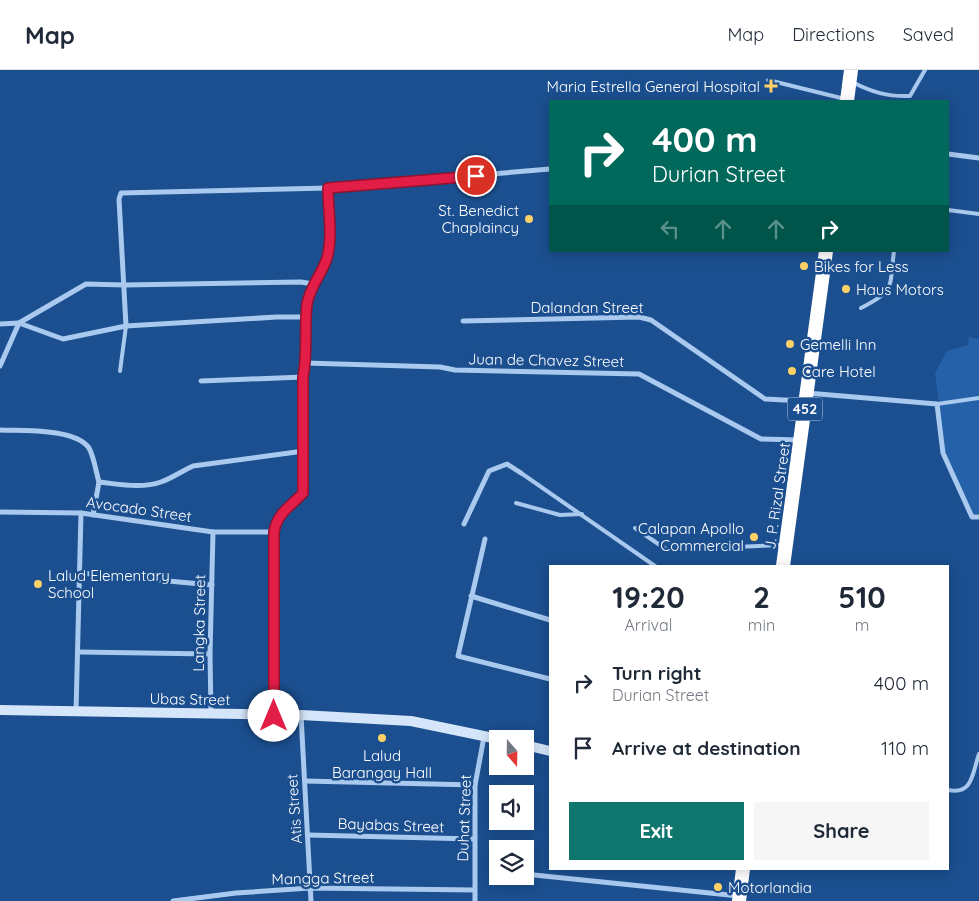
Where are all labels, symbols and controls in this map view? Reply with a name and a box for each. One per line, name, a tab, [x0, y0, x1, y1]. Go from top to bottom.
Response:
text: Map	[25, 20, 75, 50]
text: Map	[727, 23, 764, 46]
text: Directions	[792, 23, 875, 46]
text: Saved	[903, 23, 954, 46]
place label: Maria Estrella General Hospital	[547, 77, 760, 96]
marker: Maria Estrella General Hospital	[764, 79, 778, 93]
text: 400 m	[652, 117, 758, 161]
icon: right	[569, 120, 634, 185]
pin	[455, 155, 497, 197]
text: Durian Street	[652, 160, 786, 188]
icon: arrive	[462, 162, 490, 190]
place label: St. Benedict Chaplaincy	[438, 201, 519, 237]
marker: St. Benedict Chaplaincy	[523, 213, 535, 225]
icon: left	[656, 215, 684, 243]
icon: ahead	[709, 215, 737, 243]
icon: ahead	[762, 215, 790, 243]
icon: right	[815, 215, 843, 243]
place label: Bikes for Less	[814, 257, 909, 276]
marker: Bikes for Less	[798, 260, 810, 272]
place label: Haus Motors	[856, 280, 944, 299]
marker: Haus Motors	[840, 283, 852, 295]
street label: Dalandan Street	[530, 298, 644, 317]
place label: Gemelli Inn	[800, 335, 876, 354]
marker: Gemelli Inn	[784, 338, 796, 350]
street label: Juan de Chavez Street	[468, 349, 624, 371]
place label: Care Hotel	[802, 362, 876, 381]
marker: Care Hotel	[786, 365, 798, 377]
road number: 452	[788, 398, 822, 420]
street label: J. P. Rizal Street	[760, 441, 794, 551]
street label: Avocado Street	[85, 492, 193, 526]
place label: Calapan Apollo Commercial	[638, 519, 744, 555]
marker: Calapan Apollo Commercial	[748, 531, 760, 543]
place label: Lalud Elementary School	[48, 566, 170, 602]
street label: Langka Street	[189, 574, 209, 672]
marker: Lalud Elementary School	[32, 578, 44, 590]
text: 19:20	[612, 578, 685, 616]
text: 2	[753, 578, 770, 616]
text: 510	[838, 578, 886, 616]
text: Arrival	[624, 615, 672, 635]
text: min	[748, 615, 775, 635]
text: m	[855, 615, 869, 635]
text: Turn right	[612, 661, 701, 685]
icon: right	[569, 669, 597, 697]
text: 400 m	[874, 671, 929, 695]
text: Durian Street	[612, 685, 709, 705]
street label: Ubas Street	[149, 689, 231, 709]
position arrow	[247, 689, 299, 741]
north arrow	[489, 730, 534, 775]
map controls	[489, 730, 534, 885]
marker: Lalud Barangay Hall	[376, 732, 388, 744]
icon: arrive	[569, 734, 597, 762]
text: Arrive at destination	[612, 736, 801, 760]
text: 110 m	[881, 736, 929, 760]
place label: Lalud Barangay Hall	[332, 746, 432, 782]
street label: Atis Street	[282, 773, 306, 845]
street label: Duhat Street	[453, 774, 475, 862]
button: sound	[489, 785, 534, 830]
button: Exit	[569, 802, 744, 860]
button: Share	[754, 802, 929, 860]
street label: Bayabas Street	[337, 814, 445, 836]
button: layers	[489, 840, 534, 885]
street label: Mangga Street	[271, 868, 375, 888]
place label: Motorlandia	[728, 878, 812, 897]
marker: Motorlandia	[712, 881, 724, 893]

